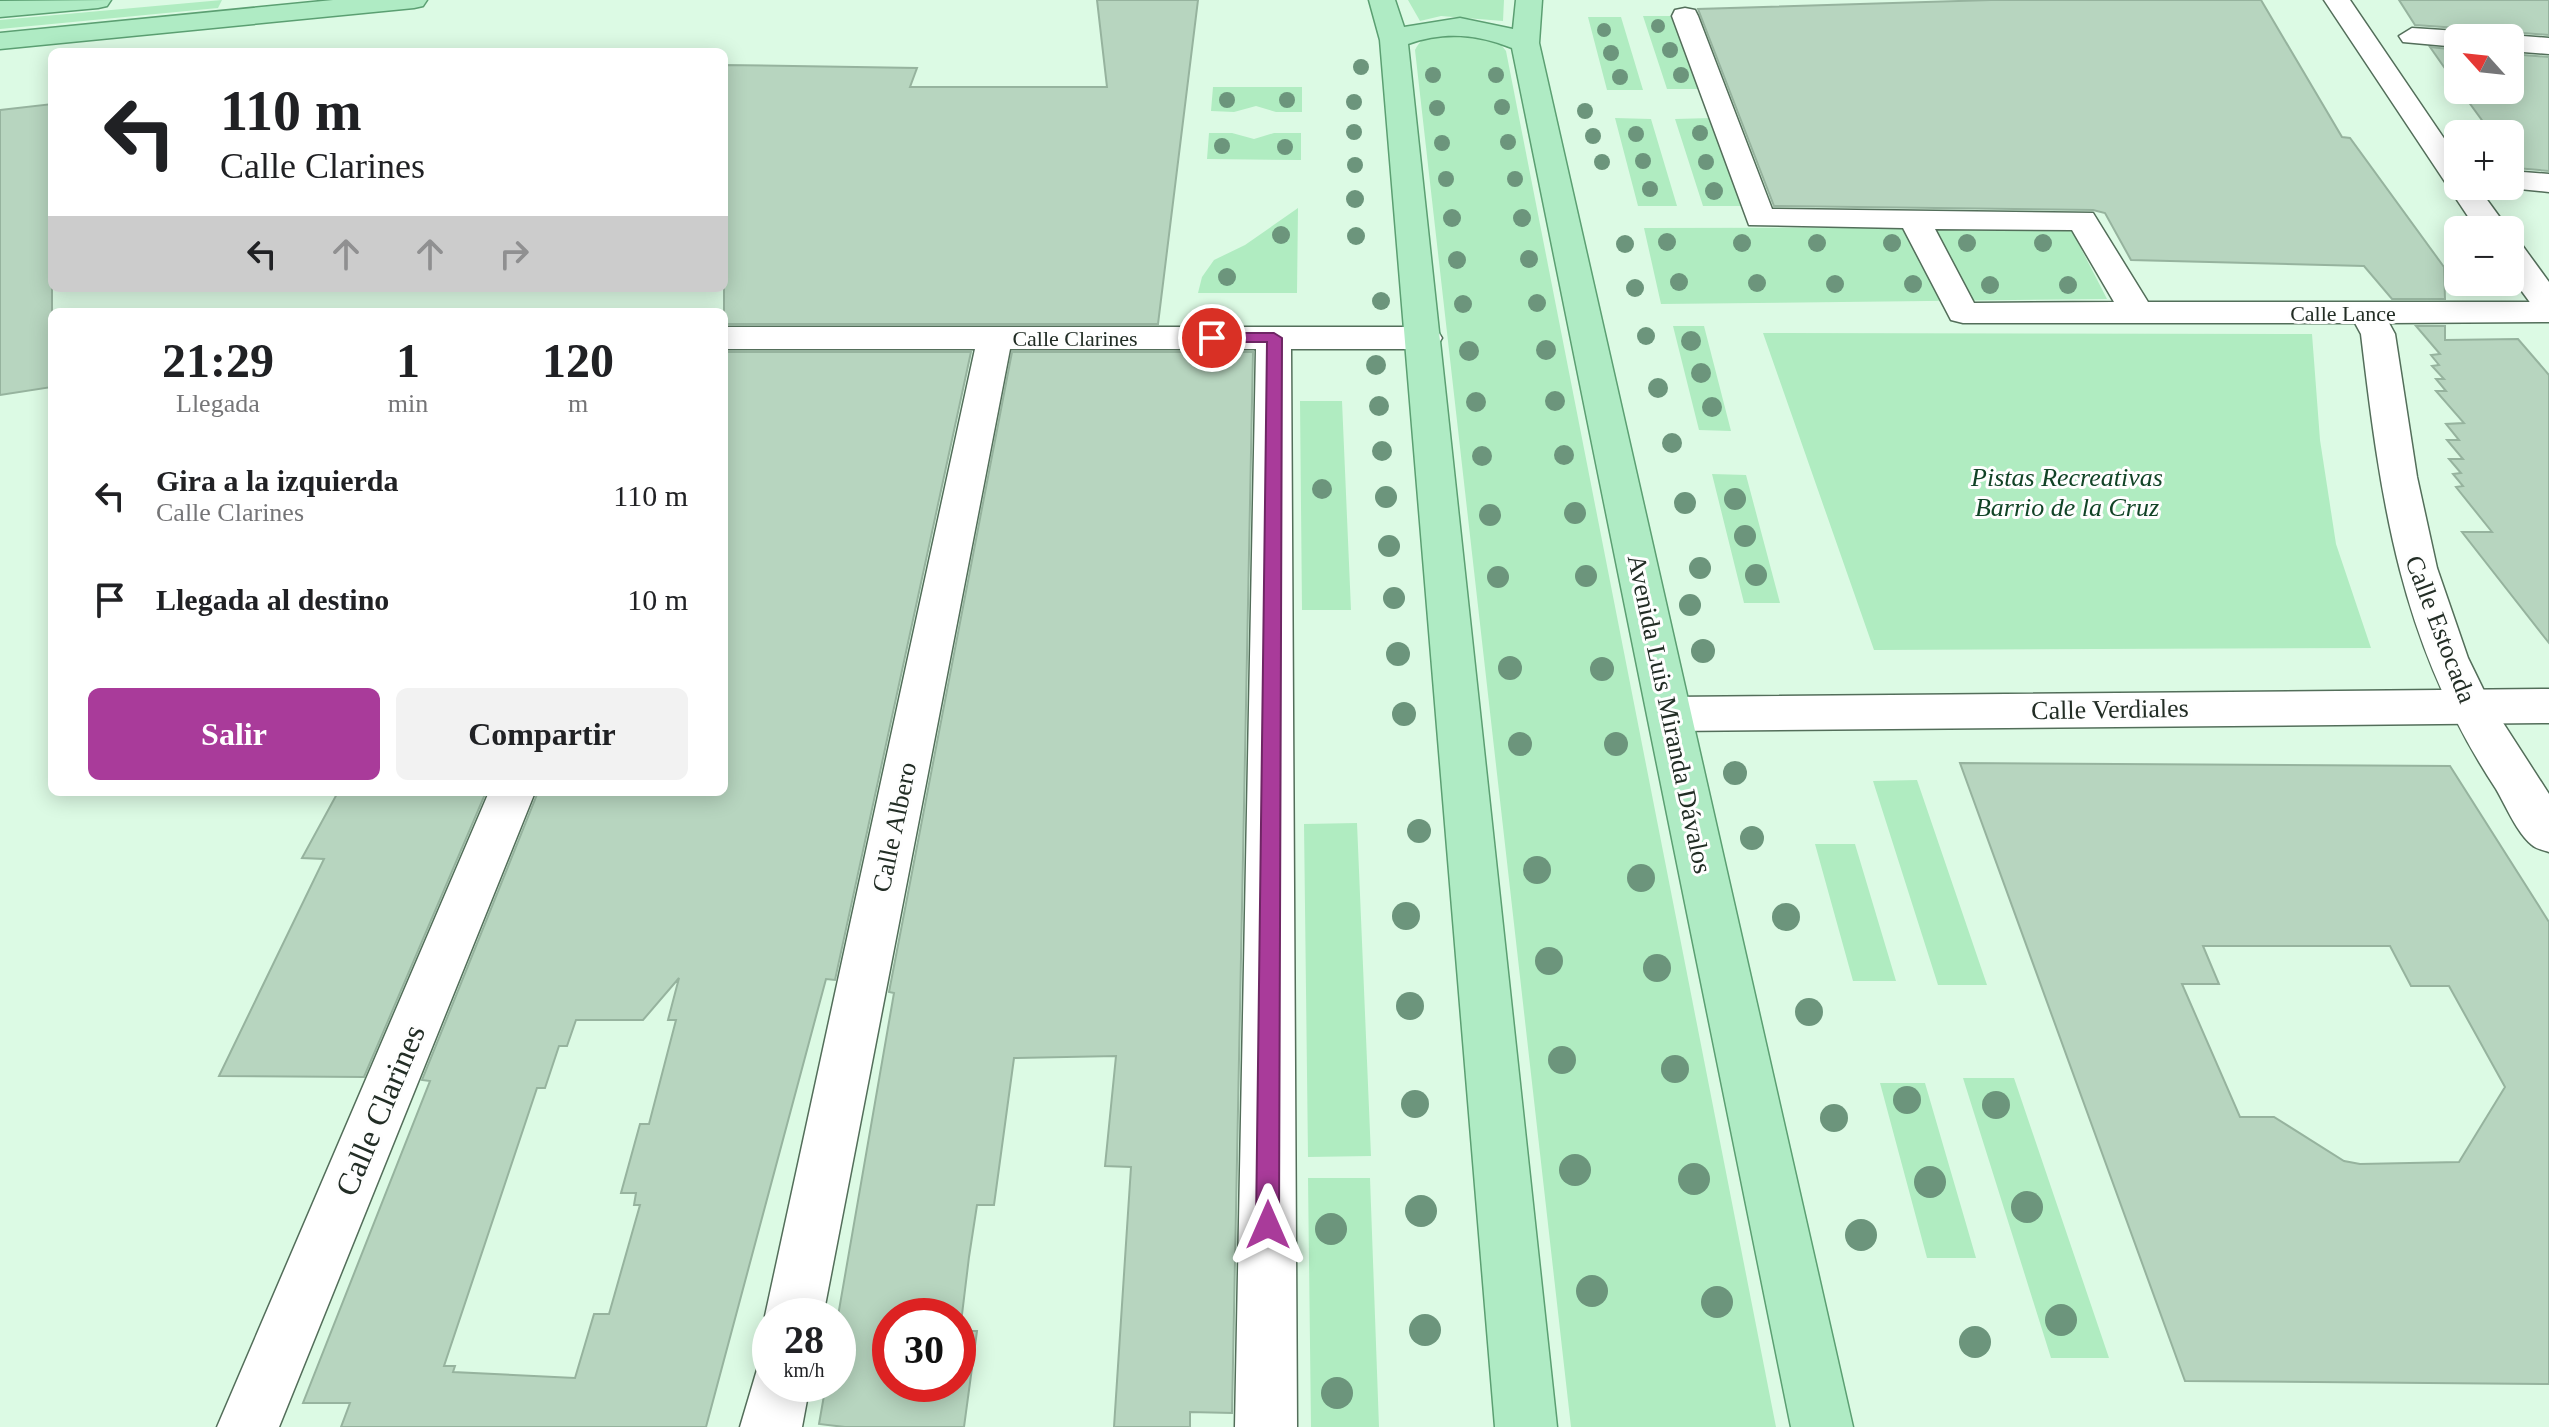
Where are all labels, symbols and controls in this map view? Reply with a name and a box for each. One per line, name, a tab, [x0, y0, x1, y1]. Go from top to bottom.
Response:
north arrow	[2444, 24, 2524, 104]
map controls	[2444, 24, 2524, 296]
icon: left	[88, 80, 192, 184]
text: 110 m	[220, 80, 362, 142]
button: +	[2444, 120, 2524, 200]
text: Calle Clarines	[220, 146, 425, 186]
button: −	[2444, 216, 2524, 296]
icon: left	[240, 232, 284, 276]
icon: ahead	[324, 232, 368, 276]
icon: ahead	[408, 232, 452, 276]
icon: right	[492, 232, 536, 276]
street label: Calle Lance	[2290, 301, 2396, 326]
pin	[1178, 304, 1246, 372]
icon: arrive	[1190, 316, 1234, 360]
street label: Calle Clarines	[1012, 326, 1138, 351]
text: 21:29	[162, 334, 274, 387]
text: 1	[396, 334, 420, 387]
text: 120	[542, 334, 614, 387]
text: Llegada	[176, 389, 260, 418]
text: min	[388, 389, 428, 418]
text: m	[568, 389, 588, 418]
park label: Pistas Recreativas Barrio de la Cruz	[1970, 463, 2163, 522]
text: Gira a la izquierda	[156, 464, 399, 497]
icon: left	[88, 474, 132, 518]
text: 110 m	[613, 479, 688, 512]
text: Calle Clarines	[156, 498, 304, 527]
street label: Avenida Luis Miranda Dávalos	[1622, 552, 1717, 876]
street label: Calle Estocada	[2399, 552, 2482, 707]
icon: arrive	[88, 578, 132, 622]
text: Llegada al destino	[156, 583, 389, 616]
text: 10 m	[627, 583, 688, 616]
button: Salir	[88, 688, 380, 780]
button: Compartir	[396, 688, 688, 780]
street label: Calle Verdiales	[2031, 694, 2189, 725]
street label: Calle Albero	[867, 759, 922, 895]
street label: Calle Clarines	[328, 1019, 432, 1201]
position arrow	[1226, 1183, 1310, 1267]
speed limit sign: 30	[872, 1298, 976, 1402]
text: 28	[784, 1317, 824, 1362]
text: km/h	[783, 1359, 825, 1381]

